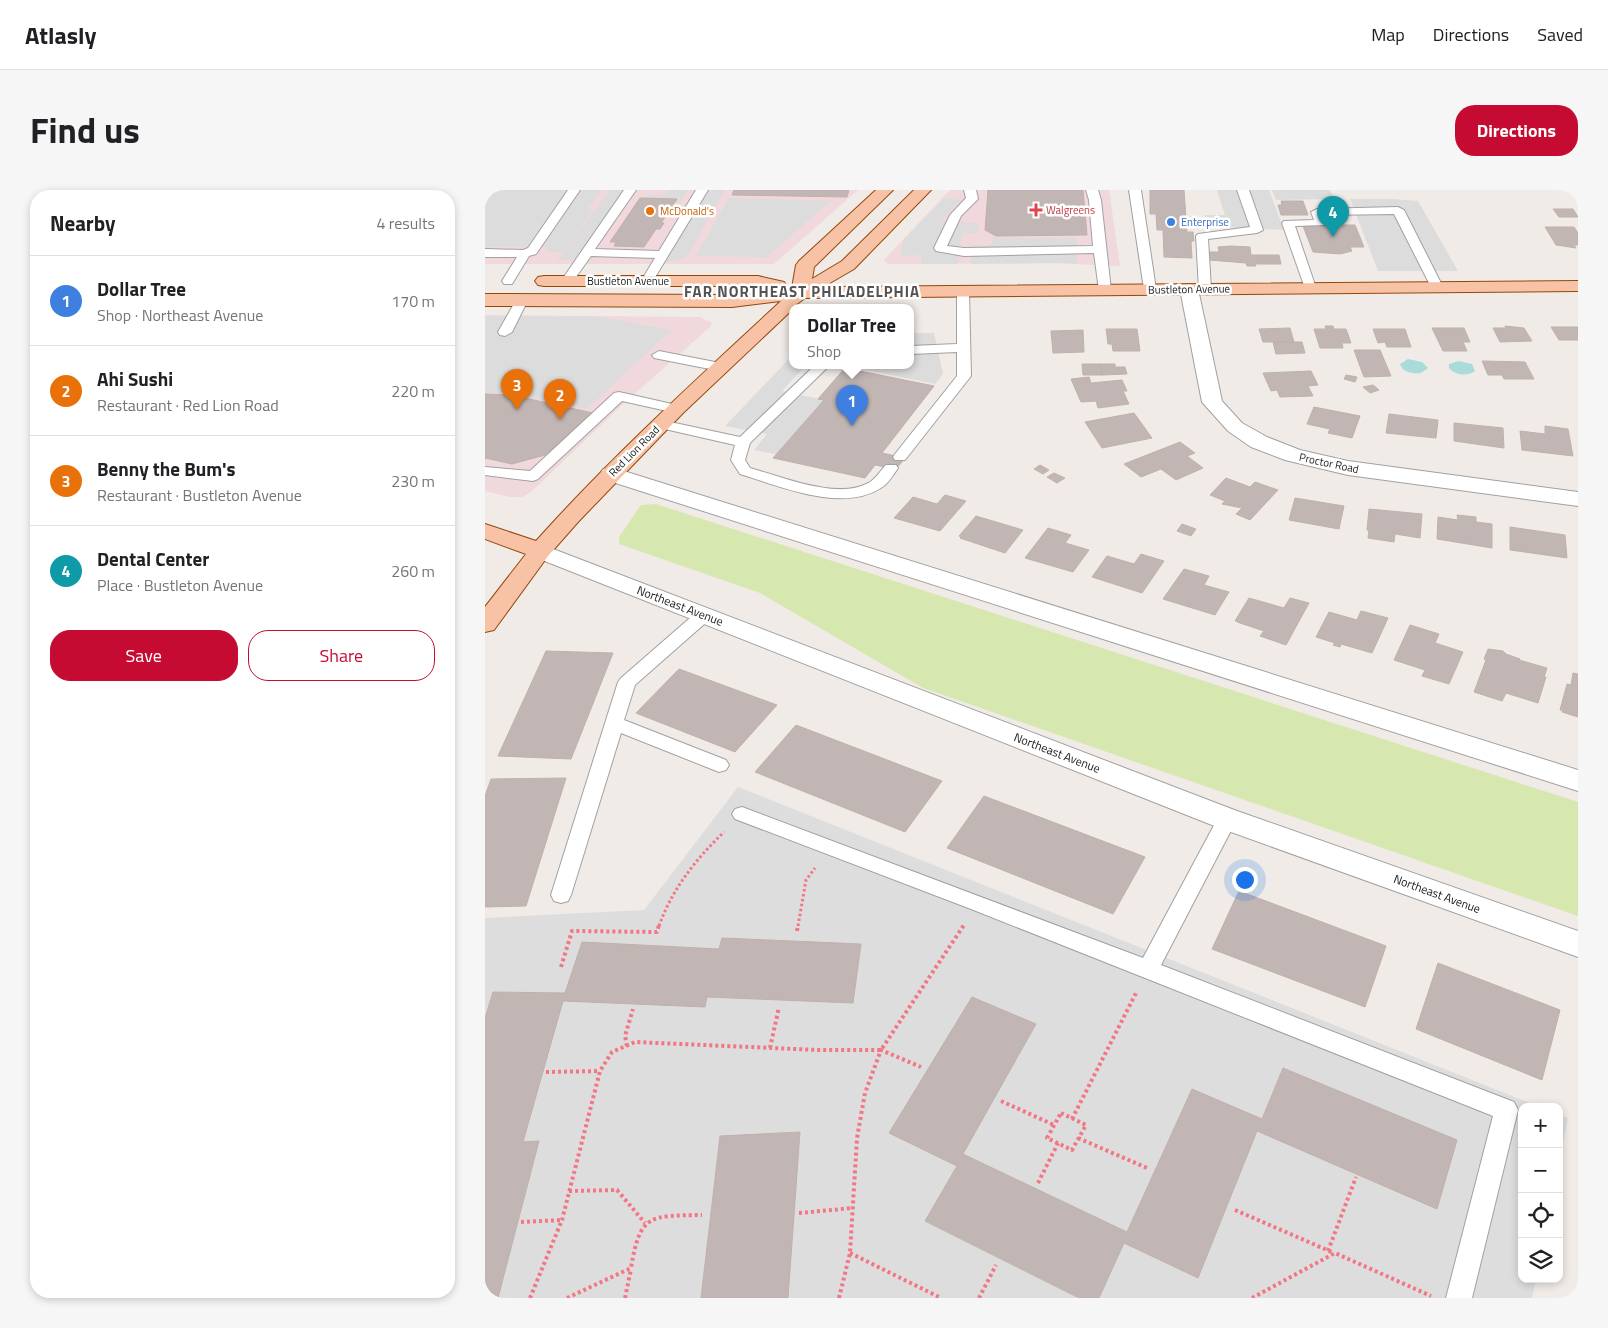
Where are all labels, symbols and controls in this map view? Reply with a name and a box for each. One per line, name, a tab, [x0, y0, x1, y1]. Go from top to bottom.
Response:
text: Atlasly	[25, 17, 96, 53]
text: Map	[1371, 21, 1405, 48]
text: Directions	[1433, 21, 1509, 48]
text: Saved	[1537, 21, 1583, 48]
text: Find us	[30, 103, 140, 157]
button: Directions	[1455, 105, 1578, 156]
pin: 4	[1317, 196, 1349, 237]
place label: Walgreens	[1046, 202, 1095, 218]
place label: McDonald's	[660, 203, 714, 219]
marker: Walgreens	[1030, 204, 1042, 216]
marker: McDonald's	[644, 205, 656, 217]
text: Nearby	[50, 207, 115, 239]
text: 4 results	[376, 211, 435, 235]
place label: Enterprise	[1181, 214, 1229, 230]
marker: Enterprise	[1165, 216, 1177, 228]
street label: Bustleton Avenue	[587, 273, 669, 289]
text: Dollar Tree	[97, 274, 186, 303]
district label: FAR NORTHEAST PHILADELPHIA	[684, 280, 920, 303]
street label: Bustleton Avenue	[1148, 280, 1231, 298]
text: 1	[62, 289, 70, 313]
text: 170 m	[391, 289, 435, 313]
text: Shop · Northeast Avenue	[97, 303, 263, 327]
popup	[789, 304, 914, 369]
text: Dollar Tree	[807, 310, 896, 339]
text: Shop	[807, 339, 841, 363]
text: Ahi Sushi	[97, 364, 173, 393]
pin: 3	[501, 369, 533, 410]
text: 2	[62, 379, 70, 403]
text: 220 m	[391, 379, 435, 403]
pin: 2	[544, 379, 576, 420]
pin: 1	[836, 385, 868, 426]
text: Restaurant · Red Lion Road	[97, 393, 279, 417]
street label: Red Lion Road	[605, 422, 663, 480]
street label: Proctor Road	[1298, 449, 1360, 477]
text: Benny the Bum's	[97, 454, 236, 483]
text: 3	[62, 469, 70, 493]
text: 230 m	[391, 469, 435, 493]
text: Restaurant · Bustleton Avenue	[97, 483, 302, 507]
text: Dental Center	[97, 544, 209, 573]
text: 4	[62, 559, 70, 583]
text: 260 m	[391, 559, 435, 583]
text: Place · Bustleton Avenue	[97, 573, 263, 597]
street label: Northeast Avenue	[634, 580, 726, 631]
button: Save	[50, 630, 238, 681]
button: Share	[248, 630, 435, 681]
street label: Northeast Avenue	[1011, 727, 1103, 778]
your location	[1232, 867, 1258, 893]
street label: Northeast Avenue	[1391, 869, 1483, 918]
map controls	[1518, 1103, 1563, 1283]
button: +	[1518, 1103, 1563, 1148]
button: −	[1518, 1148, 1563, 1193]
button: locate	[1518, 1193, 1563, 1238]
button: layers	[1518, 1238, 1563, 1283]

